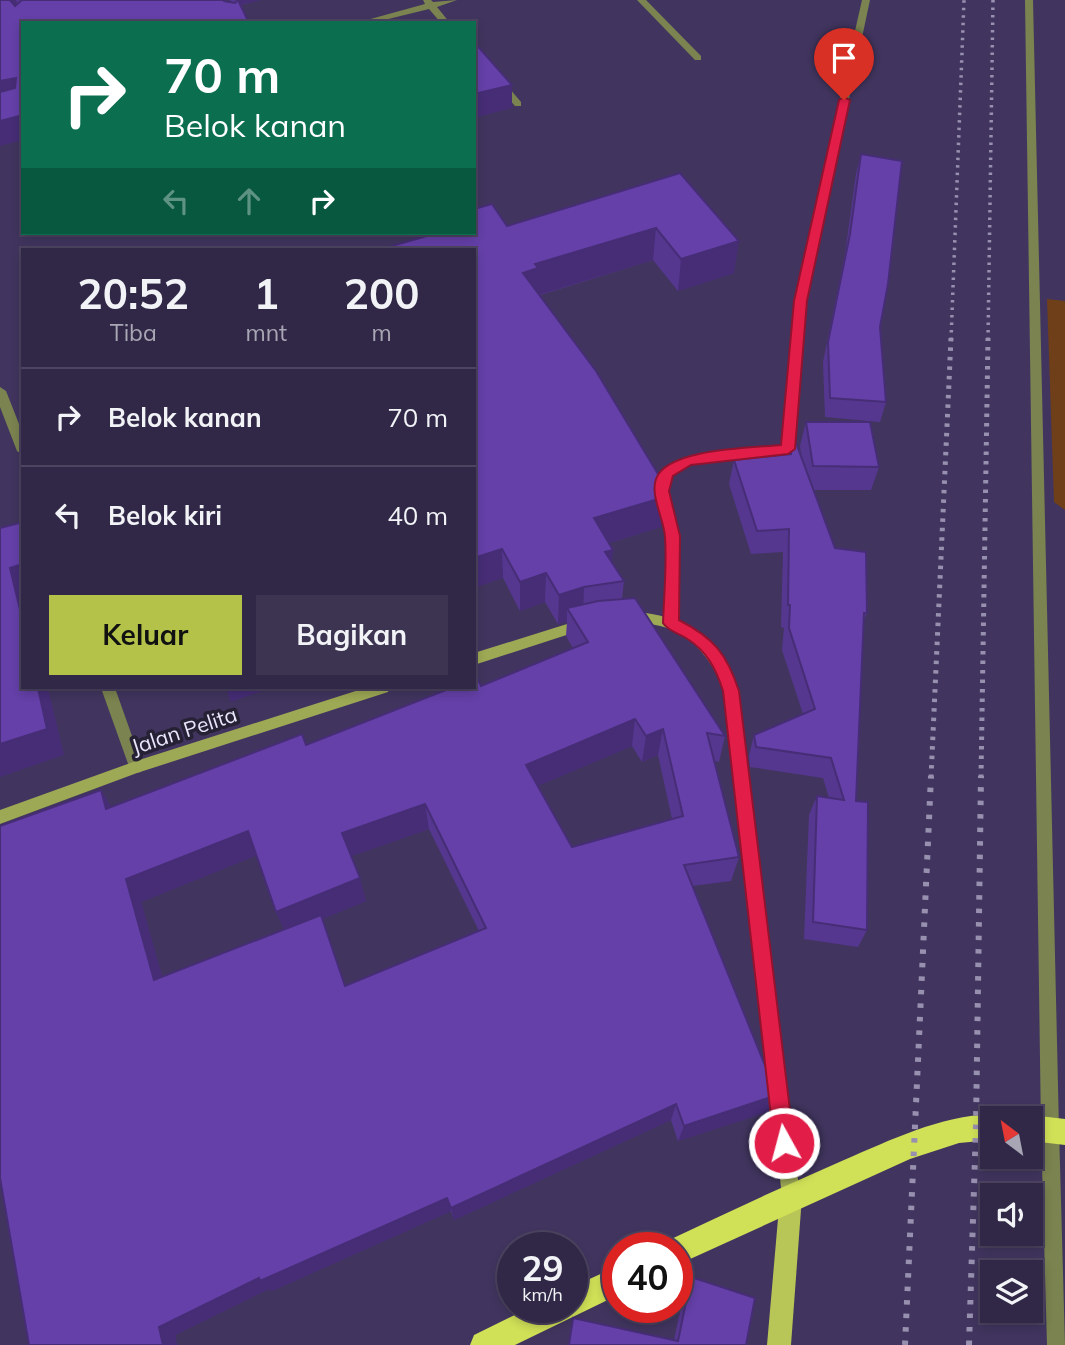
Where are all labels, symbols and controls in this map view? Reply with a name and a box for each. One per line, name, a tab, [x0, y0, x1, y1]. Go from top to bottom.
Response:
pin	[814, 28, 874, 100]
icon: arrive	[825, 39, 863, 77]
text: 70 m	[164, 44, 280, 105]
icon: right	[49, 49, 140, 140]
text: Belok kanan	[164, 105, 346, 145]
icon: left	[157, 182, 195, 220]
icon: ahead	[230, 182, 268, 220]
icon: right	[303, 182, 341, 220]
text: 20:52	[78, 267, 189, 320]
text: 1	[254, 267, 279, 320]
text: 200	[344, 267, 419, 320]
text: Tiba	[110, 318, 157, 347]
text: mnt	[245, 318, 287, 347]
text: m	[371, 318, 392, 347]
icon: right	[49, 398, 87, 436]
text: Belok kanan	[108, 401, 262, 434]
text: 70 m	[387, 401, 448, 434]
icon: left	[49, 496, 87, 534]
text: Belok kiri	[108, 499, 222, 532]
text: 40 m	[387, 499, 448, 532]
button: Keluar	[49, 595, 242, 675]
button: Bagikan	[256, 595, 448, 675]
street label: Jalan Pelita	[128, 701, 240, 759]
position arrow	[747, 1106, 821, 1180]
north arrow	[980, 1106, 1043, 1169]
map controls	[980, 1106, 1043, 1323]
button: sound	[980, 1183, 1043, 1246]
speed limit sign: 40	[602, 1232, 693, 1323]
text: 29	[521, 1246, 564, 1290]
button: layers	[980, 1260, 1043, 1323]
text: km/h	[522, 1283, 563, 1306]

